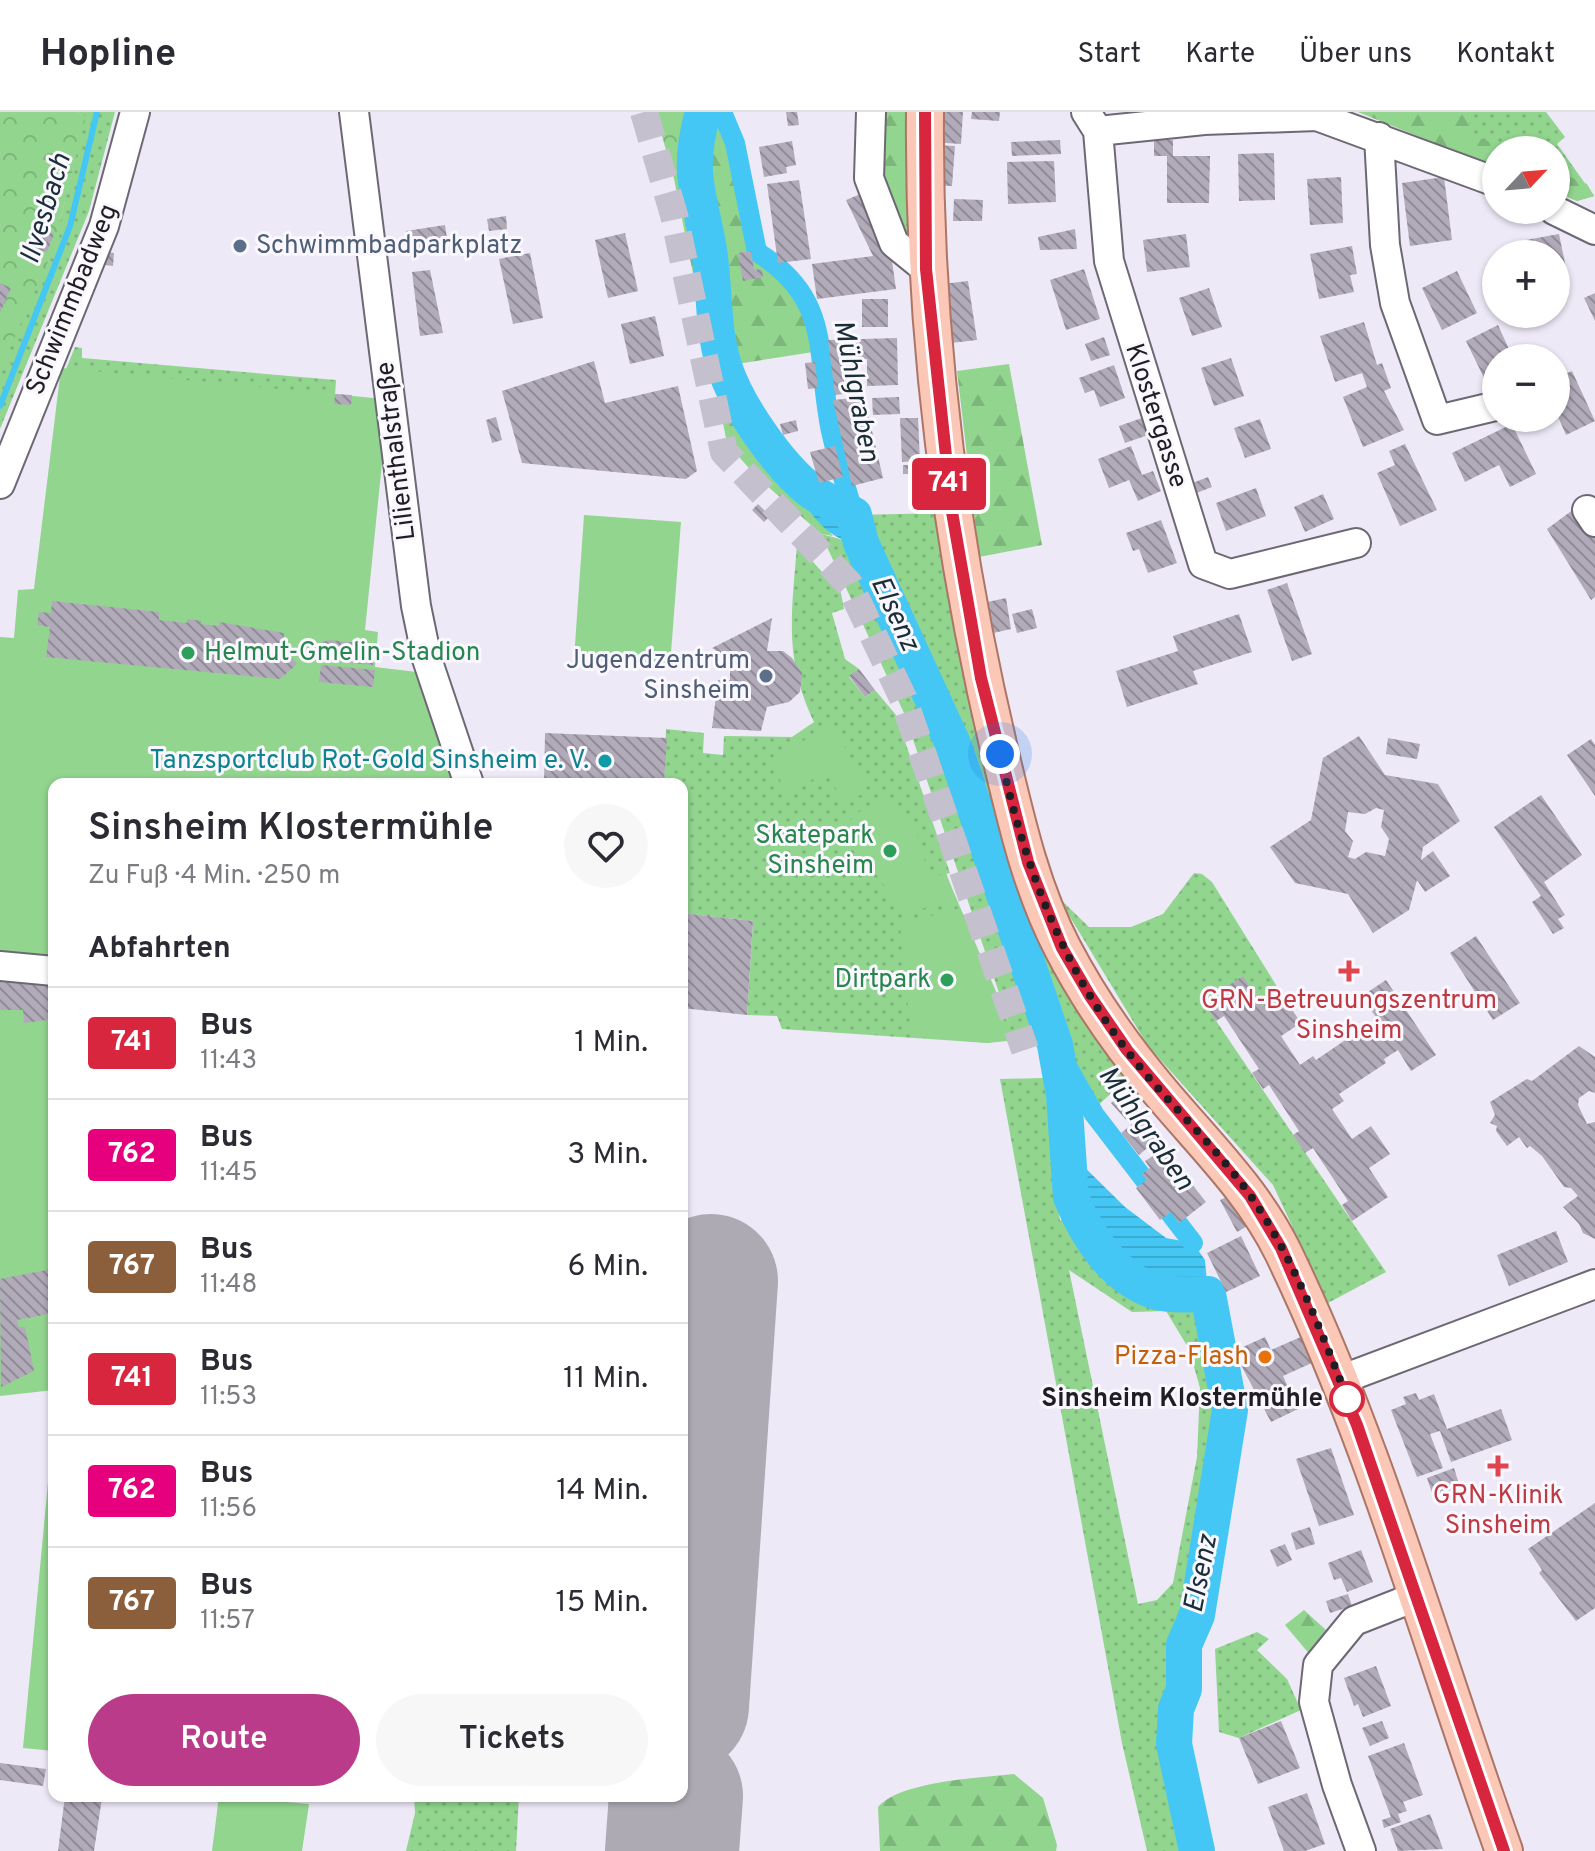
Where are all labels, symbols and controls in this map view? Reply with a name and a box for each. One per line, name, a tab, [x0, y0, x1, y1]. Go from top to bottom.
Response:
text: Hopline	[40, 31, 176, 80]
text: Start	[1077, 37, 1141, 73]
text: Karte	[1185, 37, 1255, 73]
text: Über uns	[1299, 37, 1412, 73]
text: Kontakt	[1456, 37, 1555, 73]
north arrow	[1482, 136, 1570, 224]
map controls	[1482, 136, 1570, 432]
water label: Ilvesbach	[13, 149, 81, 269]
street label: Schwimmbadweg	[20, 200, 126, 400]
place label: Schwimmbadparkplatz	[256, 230, 522, 263]
marker: Schwimmbadparkplatz	[231, 237, 249, 255]
button: +	[1482, 240, 1570, 328]
water label: Mühlgraben	[824, 317, 886, 465]
street label: Klostergasse	[1116, 340, 1194, 492]
button: −	[1482, 344, 1570, 432]
street label: Lilienthalstraße	[370, 360, 424, 542]
line badge: 741	[903, 458, 995, 510]
text: 741	[928, 466, 970, 502]
water label: Elsenz	[861, 571, 928, 659]
place label: Helmut-Gmelin-Stadion	[204, 637, 480, 670]
marker: Helmut-Gmelin-Stadion	[179, 644, 197, 662]
place label: Jugendzentrum Sinsheim	[566, 645, 750, 708]
marker: Jugendzentrum Sinsheim	[757, 667, 775, 685]
your location	[980, 734, 1020, 774]
place label: Tanzsportclub Rot-Gold Sinsheim e. V.	[149, 745, 589, 778]
marker: Tanzsportclub Rot-Gold Sinsheim e. V.	[596, 752, 614, 770]
button: heart	[564, 804, 648, 888]
text: Sinsheim Klostermühle	[88, 805, 493, 854]
place label: Skatepark Sinsheim	[755, 820, 874, 883]
marker: Skatepark Sinsheim	[881, 842, 899, 860]
text: Zu Fuß · 4 Min. · 250 m	[88, 860, 340, 893]
text: Abfahrten	[88, 931, 231, 968]
marker: GRN-Betreuungszentrum Sinsheim	[1338, 960, 1360, 982]
place label: Dirtpark	[835, 964, 931, 997]
marker: Dirtpark	[938, 971, 956, 989]
place label: GRN-Betreuungszentrum Sinsheim	[1201, 985, 1497, 1048]
text: Bus	[200, 1008, 253, 1045]
text: 741	[111, 1025, 153, 1061]
text: 1 Min.	[574, 1025, 648, 1062]
text: 11:43	[200, 1045, 257, 1078]
water label: Mühlgraben	[1089, 1060, 1201, 1198]
text: Bus	[200, 1120, 253, 1157]
text: 762	[108, 1137, 156, 1173]
text: 3 Min.	[567, 1137, 648, 1174]
text: 11:45	[200, 1157, 258, 1190]
text: Bus	[200, 1232, 253, 1269]
text: 767	[109, 1249, 155, 1285]
text: 6 Min.	[567, 1249, 648, 1286]
text: 11:48	[200, 1269, 257, 1302]
place label: Pizza-Flash	[1114, 1341, 1249, 1374]
text: Bus	[200, 1344, 253, 1381]
marker: Pizza-Flash	[1256, 1348, 1274, 1366]
text: 741	[111, 1361, 153, 1397]
text: 11 Min.	[563, 1361, 648, 1398]
text: 11:53	[200, 1381, 257, 1414]
marker: Sinsheim Klostermühle	[1330, 1382, 1364, 1416]
place label: Sinsheim Klostermühle	[1041, 1383, 1323, 1416]
marker: GRN-Klinik Sinsheim	[1487, 1455, 1509, 1477]
text: Bus	[200, 1456, 253, 1493]
text: 762	[108, 1473, 156, 1509]
text: 14 Min.	[556, 1473, 648, 1510]
place label: GRN-Klinik Sinsheim	[1433, 1480, 1563, 1543]
text: 11:56	[200, 1493, 257, 1526]
water label: Elsenz	[1177, 1530, 1227, 1616]
text: Bus	[200, 1568, 253, 1605]
text: 767	[109, 1585, 155, 1621]
text: 15 Min.	[556, 1585, 648, 1622]
text: 11:57	[200, 1605, 255, 1638]
button: Route	[88, 1694, 360, 1786]
button: Tickets	[376, 1694, 648, 1786]

